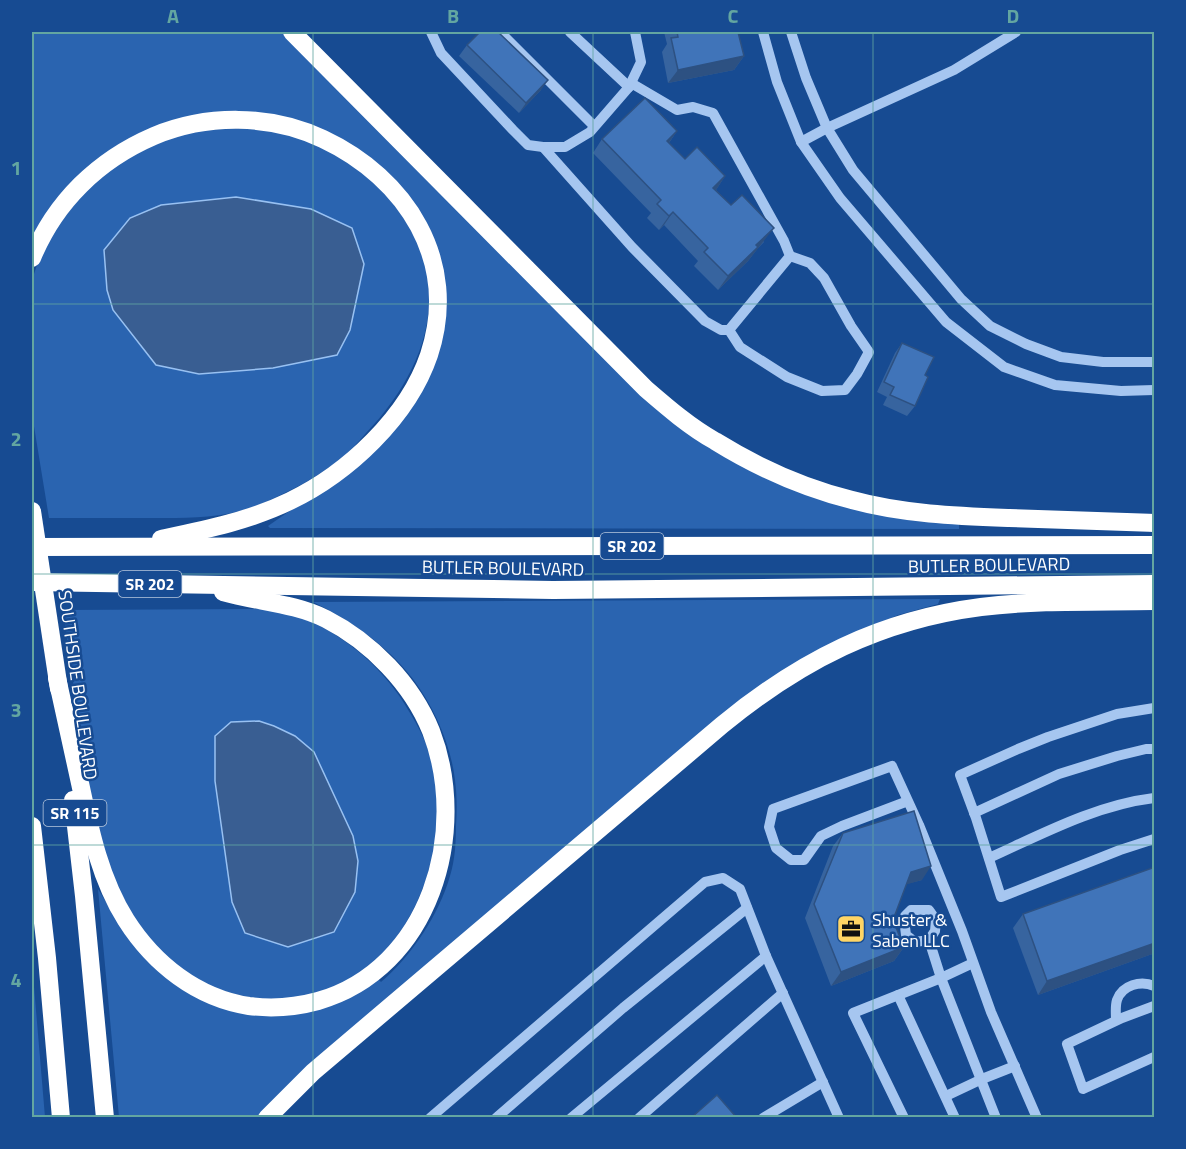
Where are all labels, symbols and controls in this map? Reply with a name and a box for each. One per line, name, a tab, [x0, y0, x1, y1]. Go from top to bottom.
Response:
text: A	[167, 0, 179, 31]
text: B	[447, 0, 459, 31]
text: C	[728, 0, 739, 31]
text: D	[1007, 0, 1019, 31]
text: 1	[10, 152, 22, 183]
text: 2	[10, 423, 22, 454]
road number: SR 202	[600, 533, 664, 559]
street label: BUTLER BOULEVARD	[908, 550, 1070, 580]
street label: BUTLER BOULEVARD	[422, 553, 584, 583]
road number: SR 202	[118, 571, 182, 597]
street label: SOUTHSIDE BOULEVARD	[51, 589, 105, 781]
text: 3	[10, 694, 22, 725]
road number: SR 115	[44, 800, 106, 826]
place label: Shuster & Saben LLC	[872, 906, 950, 954]
office icon: Shuster & Saben LLC	[835, 913, 867, 945]
text: 4	[10, 964, 22, 995]

